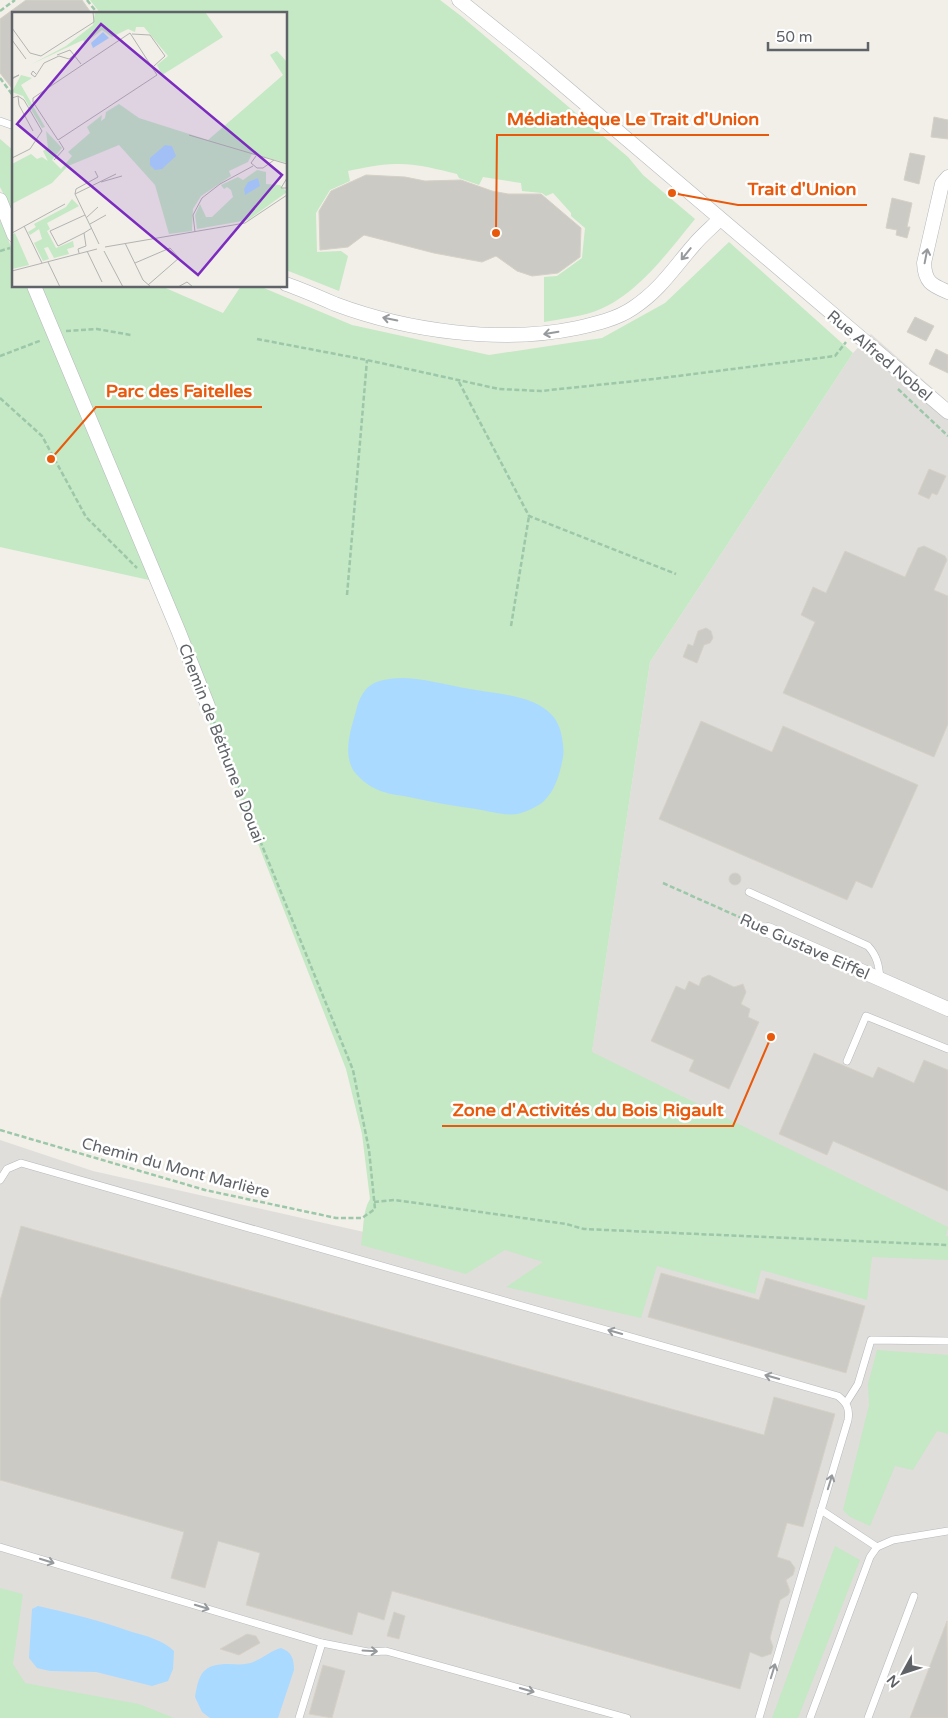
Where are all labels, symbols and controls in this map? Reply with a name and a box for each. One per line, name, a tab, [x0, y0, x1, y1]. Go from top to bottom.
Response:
inset map	[12, 12, 288, 288]
scale bar	[768, 20, 868, 52]
text: 50 m	[776, 28, 813, 46]
callout: Médiathèque Le Trait d'Union	[497, 102, 769, 135]
text: Médiathèque Le Trait d'Union	[507, 108, 759, 130]
callout: Trait d'Union	[738, 172, 867, 205]
text: Trait d'Union	[747, 178, 856, 200]
one-way arrow	[681, 247, 692, 260]
one-way arrow	[921, 249, 931, 265]
street label: Rue Alfred Nobel	[823, 306, 936, 406]
one-way arrow	[383, 314, 399, 324]
one-way arrow	[543, 328, 559, 338]
callout: Parc des Faitelles	[96, 374, 262, 407]
text: Parc des Faitelles	[106, 380, 253, 402]
street label: Chemin de Béthune à Douai	[174, 641, 268, 846]
street label: Rue Gustave Eiffel	[737, 909, 872, 984]
callout: Zone d'Activités du Bois Rigault	[442, 1093, 733, 1126]
text: Zone d'Activités du Bois Rigault	[452, 1099, 724, 1121]
street label: Chemin du Mont Marlière	[80, 1133, 272, 1203]
one-way arrow	[608, 1327, 624, 1337]
one-way arrow	[764, 1371, 780, 1381]
one-way arrow	[825, 1474, 835, 1490]
one-way arrow	[38, 1556, 54, 1566]
one-way arrow	[194, 1603, 210, 1613]
one-way arrow	[361, 1646, 377, 1655]
north arrow	[878, 1648, 928, 1698]
one-way arrow	[769, 1664, 779, 1680]
text: N	[883, 1671, 904, 1691]
one-way arrow	[518, 1686, 534, 1695]

